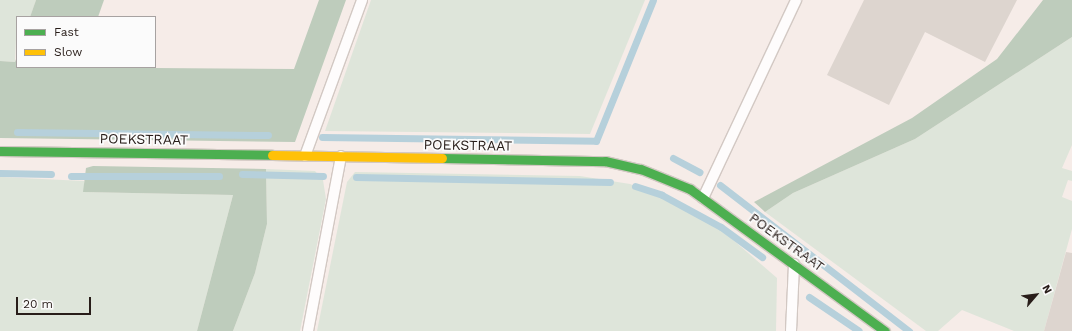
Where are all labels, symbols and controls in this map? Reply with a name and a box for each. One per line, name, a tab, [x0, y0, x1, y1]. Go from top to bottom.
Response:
legend	[16, 16, 156, 68]
text: Fast	[54, 25, 79, 39]
text: Slow	[54, 45, 82, 59]
street label: POEKSTRAAT	[99, 130, 189, 148]
street label: POEKSTRAAT	[423, 136, 513, 154]
street label: POEKSTRAAT	[746, 209, 828, 275]
north arrow	[1016, 275, 1056, 315]
text: N	[1039, 282, 1055, 296]
scale bar	[18, 289, 93, 315]
text: 20 m	[23, 297, 53, 311]

